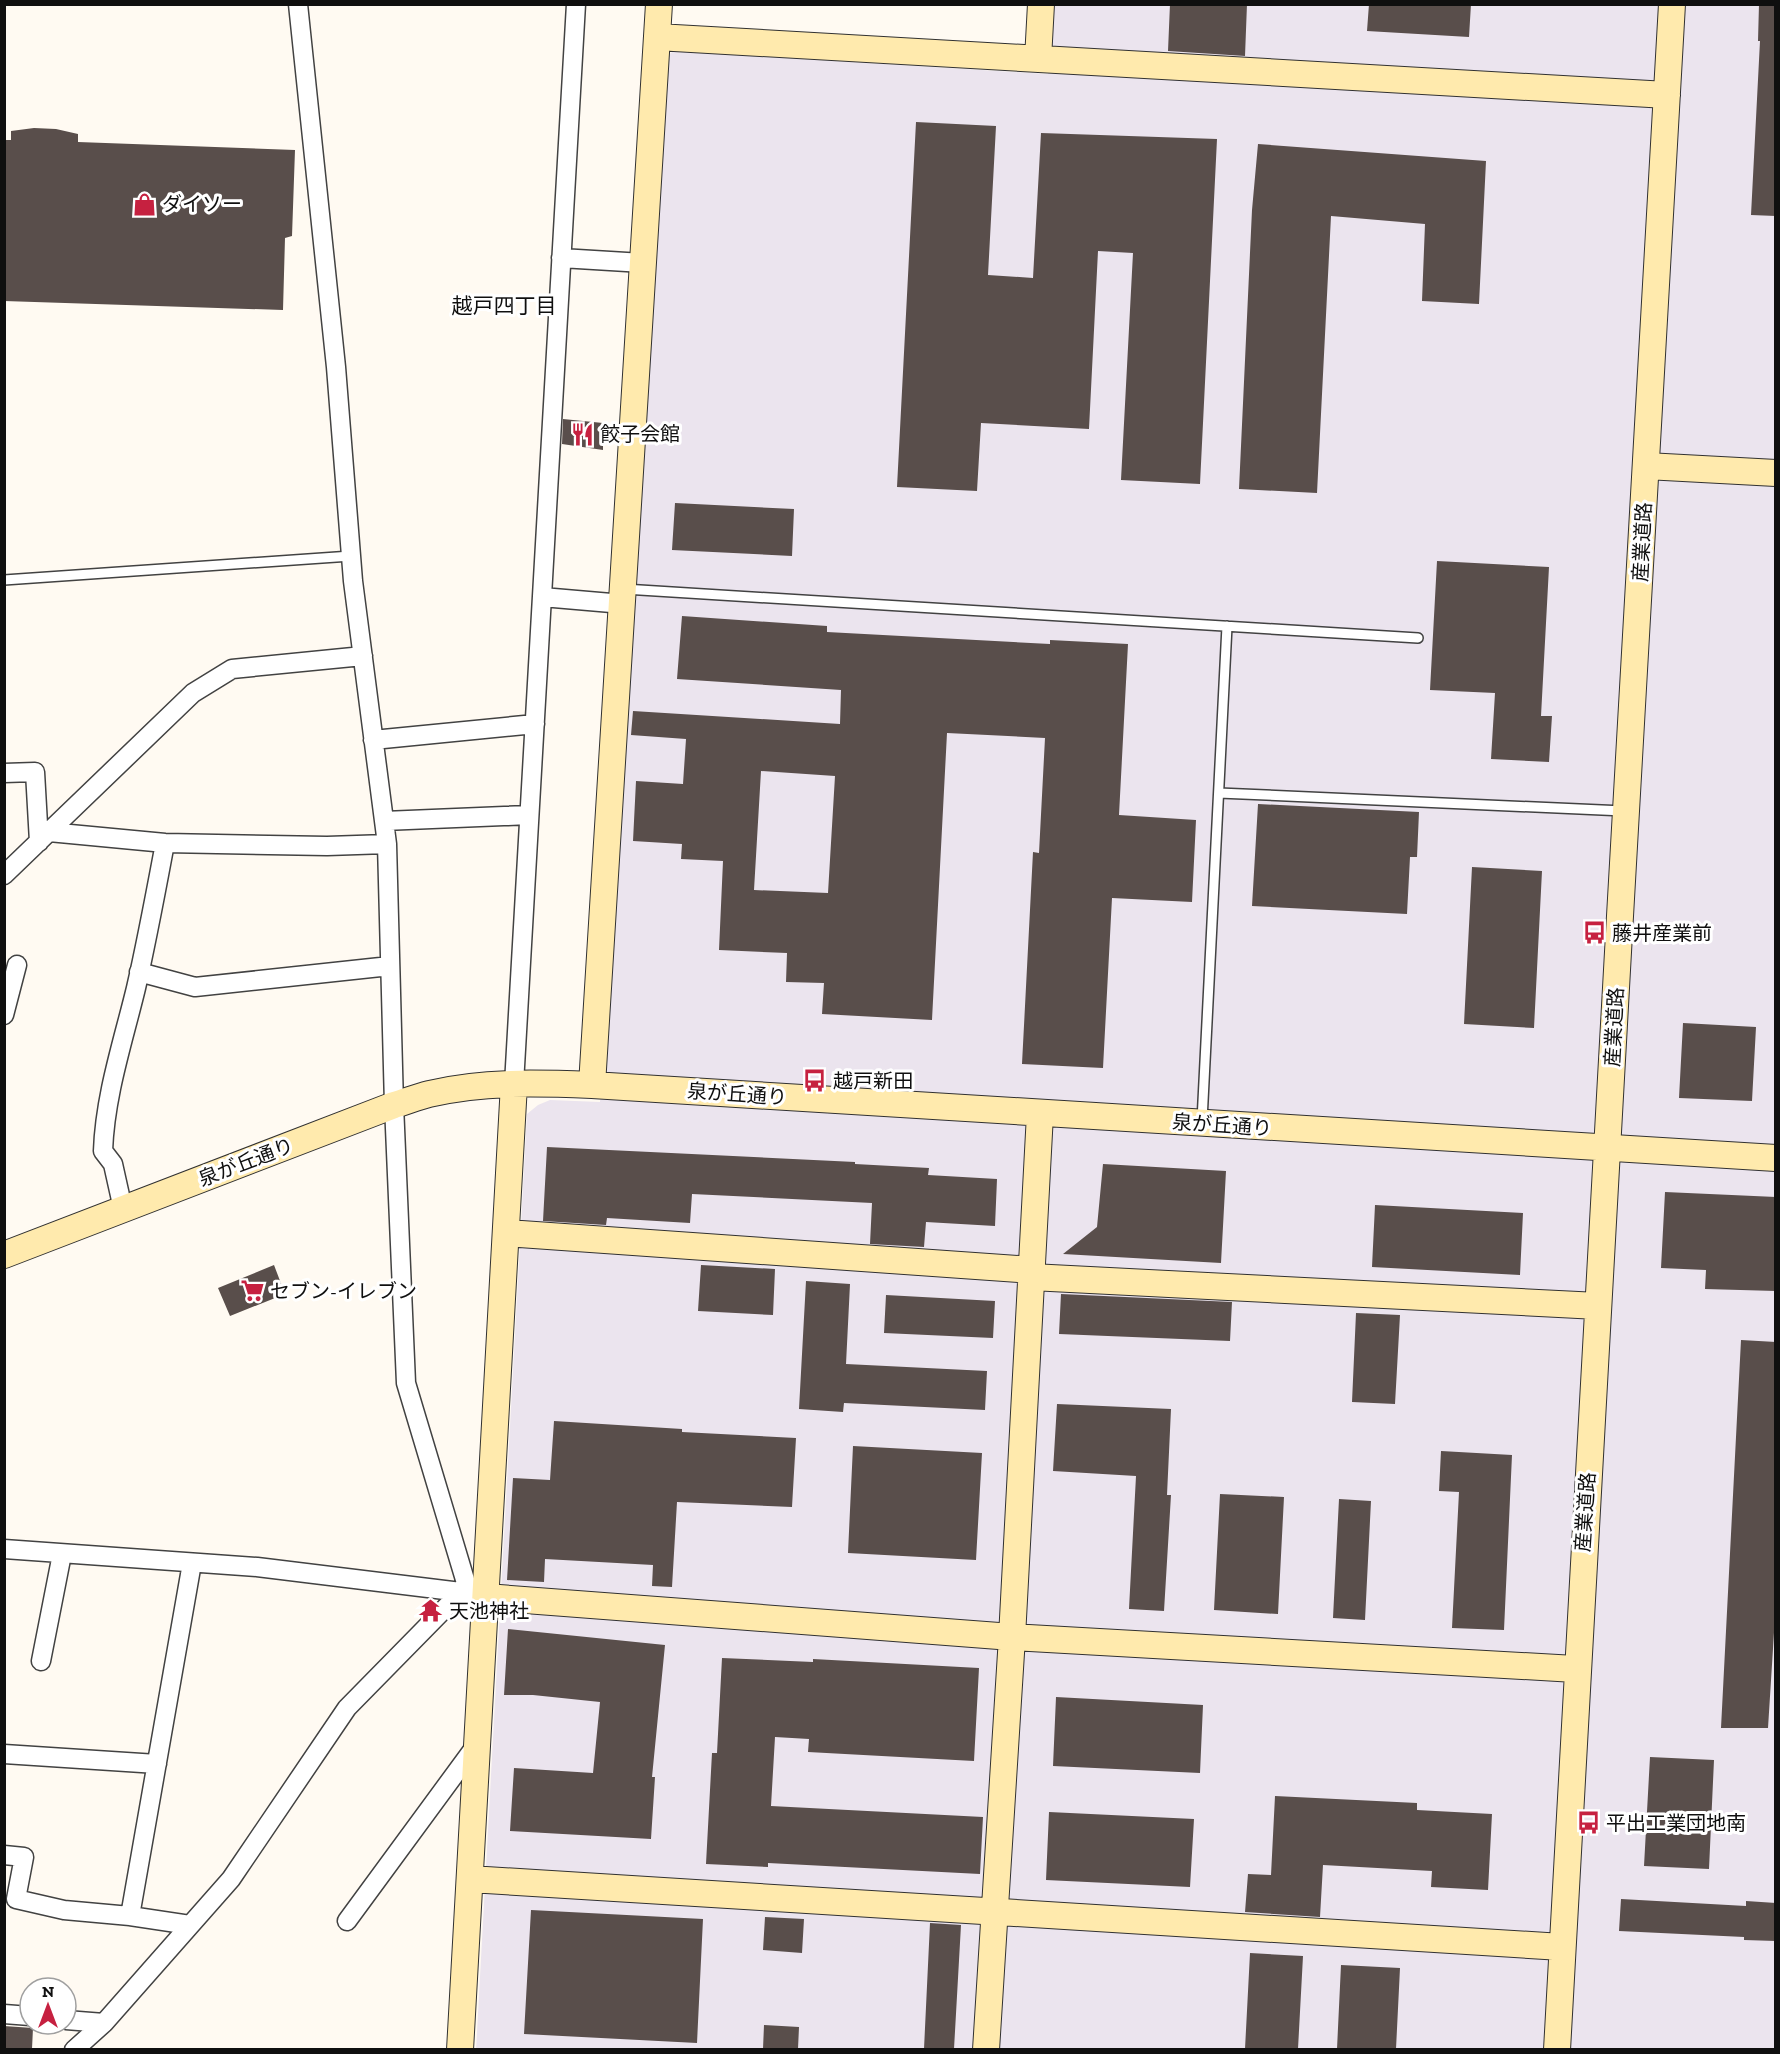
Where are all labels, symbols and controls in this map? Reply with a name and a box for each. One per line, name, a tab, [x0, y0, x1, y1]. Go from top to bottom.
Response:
shop icon: ダイソー	[131, 191, 157, 217]
place label: ダイソー	[162, 192, 242, 216]
district label: 越戸四丁目	[452, 293, 557, 318]
restaurant icon: 餃子会館	[569, 421, 595, 447]
place label: 餃子会館	[600, 422, 680, 446]
street label: 産業道路	[1628, 501, 1656, 583]
bus stop icon: 藤井産業前	[1581, 920, 1607, 946]
place label: 藤井産業前	[1612, 921, 1712, 945]
street label: 産業道路	[1600, 986, 1628, 1068]
bus stop icon: 越戸新田	[802, 1068, 828, 1094]
place label: 越戸新田	[833, 1069, 913, 1093]
street label: 泉が丘通り	[686, 1079, 788, 1109]
street label: 泉が丘通り	[1171, 1110, 1273, 1140]
street label: 泉が丘通り	[195, 1133, 297, 1191]
supermarket icon: セブン-イレブン	[239, 1278, 265, 1304]
place label: セブン-イレブン	[270, 1279, 417, 1303]
street label: 産業道路	[1570, 1471, 1600, 1553]
temple icon: 天池神社	[418, 1598, 444, 1624]
place label: 天池神社	[449, 1599, 529, 1623]
bus stop icon: 平出工業団地南	[1575, 1810, 1601, 1836]
place label: 平出工業団地南	[1606, 1811, 1746, 1835]
north arrow	[18, 1976, 78, 2036]
text: N	[42, 1982, 54, 2001]

